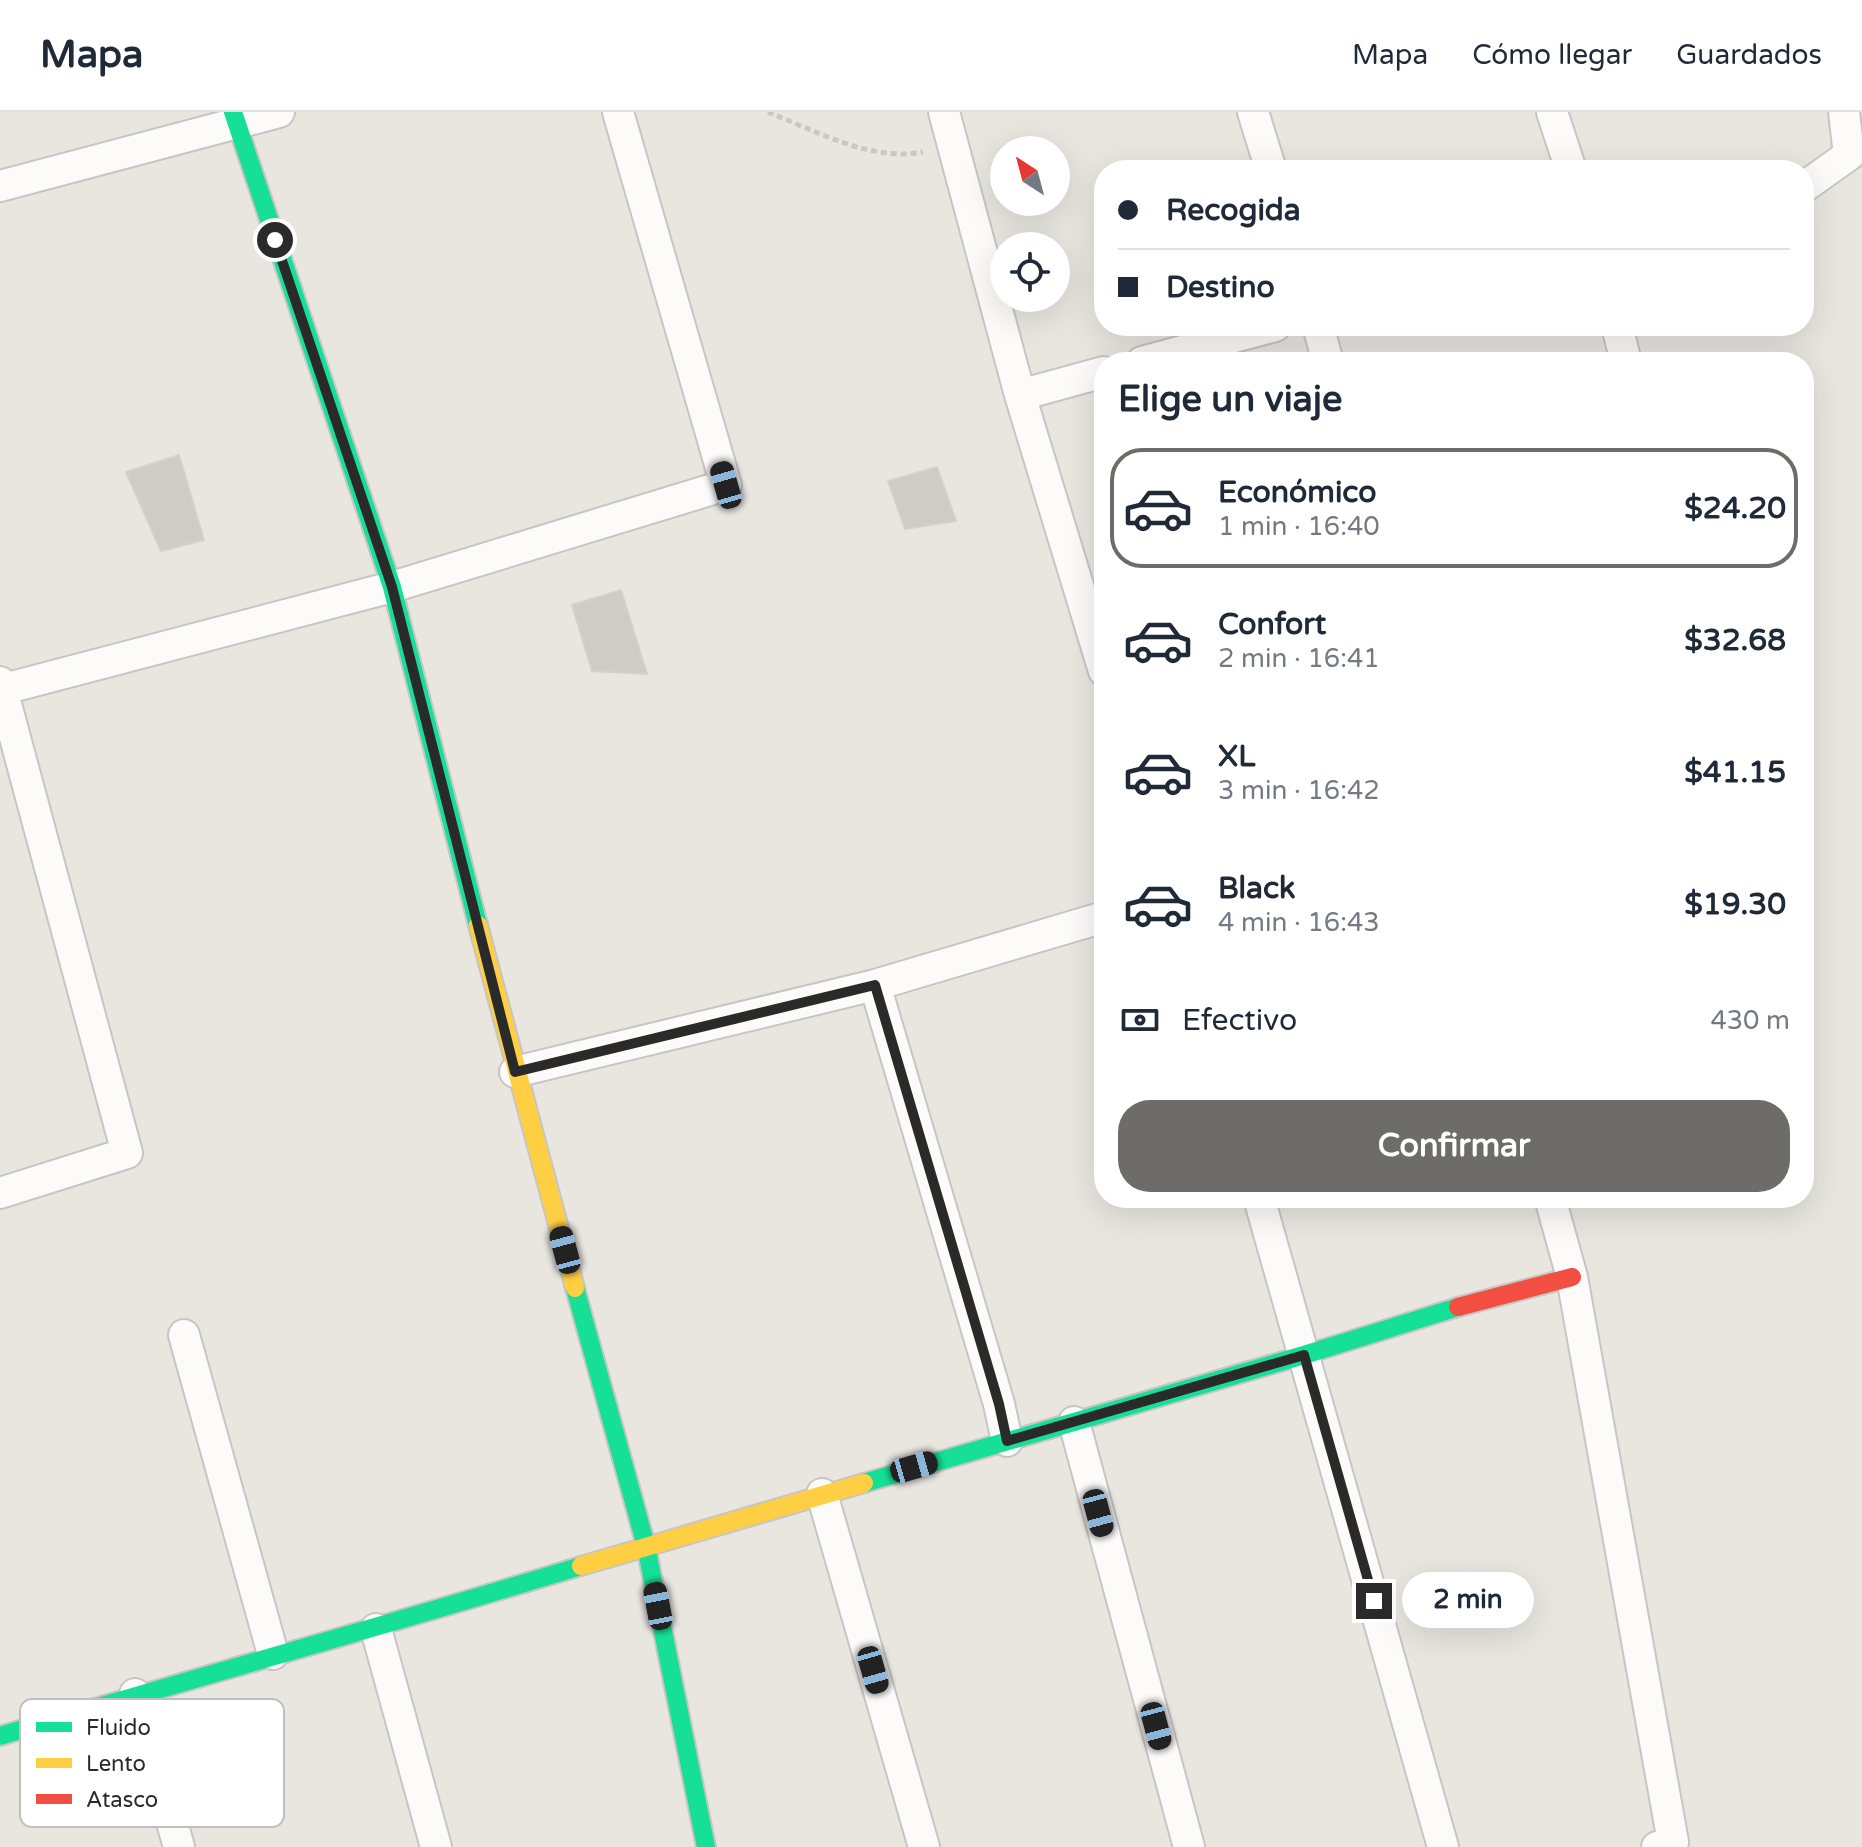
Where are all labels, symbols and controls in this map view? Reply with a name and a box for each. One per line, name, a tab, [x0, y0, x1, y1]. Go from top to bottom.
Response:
text: Mapa	[40, 32, 143, 78]
text: Mapa	[1352, 38, 1428, 72]
text: Cómo llegar	[1472, 38, 1632, 72]
text: Guardados	[1676, 38, 1822, 72]
north arrow	[990, 136, 1070, 216]
map controls	[990, 136, 1070, 312]
text: Recogida	[1166, 192, 1301, 229]
route start	[257, 222, 293, 258]
button: locate	[990, 232, 1070, 312]
text: Destino	[1166, 269, 1275, 306]
text: Elige un viaje	[1118, 378, 1342, 421]
car	[708, 459, 744, 511]
icon: car	[1122, 472, 1194, 544]
text: Económico	[1218, 474, 1376, 511]
text: $24.20	[1684, 490, 1786, 527]
text: 1 min · 16:40	[1218, 511, 1380, 542]
icon: car	[1122, 604, 1194, 676]
text: Confort	[1218, 606, 1326, 643]
text: $32.68	[1684, 622, 1786, 659]
text: 2 min · 16:41	[1218, 643, 1380, 674]
icon: car	[1122, 736, 1194, 808]
text: XL	[1218, 738, 1255, 775]
text: $41.15	[1684, 754, 1786, 791]
text: 3 min · 16:42	[1218, 775, 1380, 806]
icon: car	[1122, 868, 1194, 940]
text: Black	[1218, 870, 1295, 907]
text: $19.30	[1684, 886, 1786, 923]
text: 4 min · 16:43	[1218, 907, 1380, 938]
icon: cash	[1118, 998, 1162, 1042]
text: Efectivo	[1182, 1002, 1297, 1039]
text: 430 m	[1710, 1005, 1790, 1036]
button: Confirmar	[1118, 1100, 1790, 1192]
car	[547, 1224, 583, 1276]
car	[888, 1449, 940, 1485]
car	[1080, 1487, 1116, 1539]
callout: 2 min	[1402, 1573, 1534, 1629]
car	[642, 1580, 674, 1632]
route end	[1356, 1583, 1392, 1619]
text: 2 min	[1433, 1584, 1503, 1615]
car	[855, 1644, 891, 1696]
legend	[20, 1699, 284, 1827]
car	[1138, 1700, 1174, 1752]
text: Fluido	[86, 1715, 151, 1741]
text: Lento	[86, 1751, 146, 1777]
text: Atasco	[86, 1787, 158, 1813]

